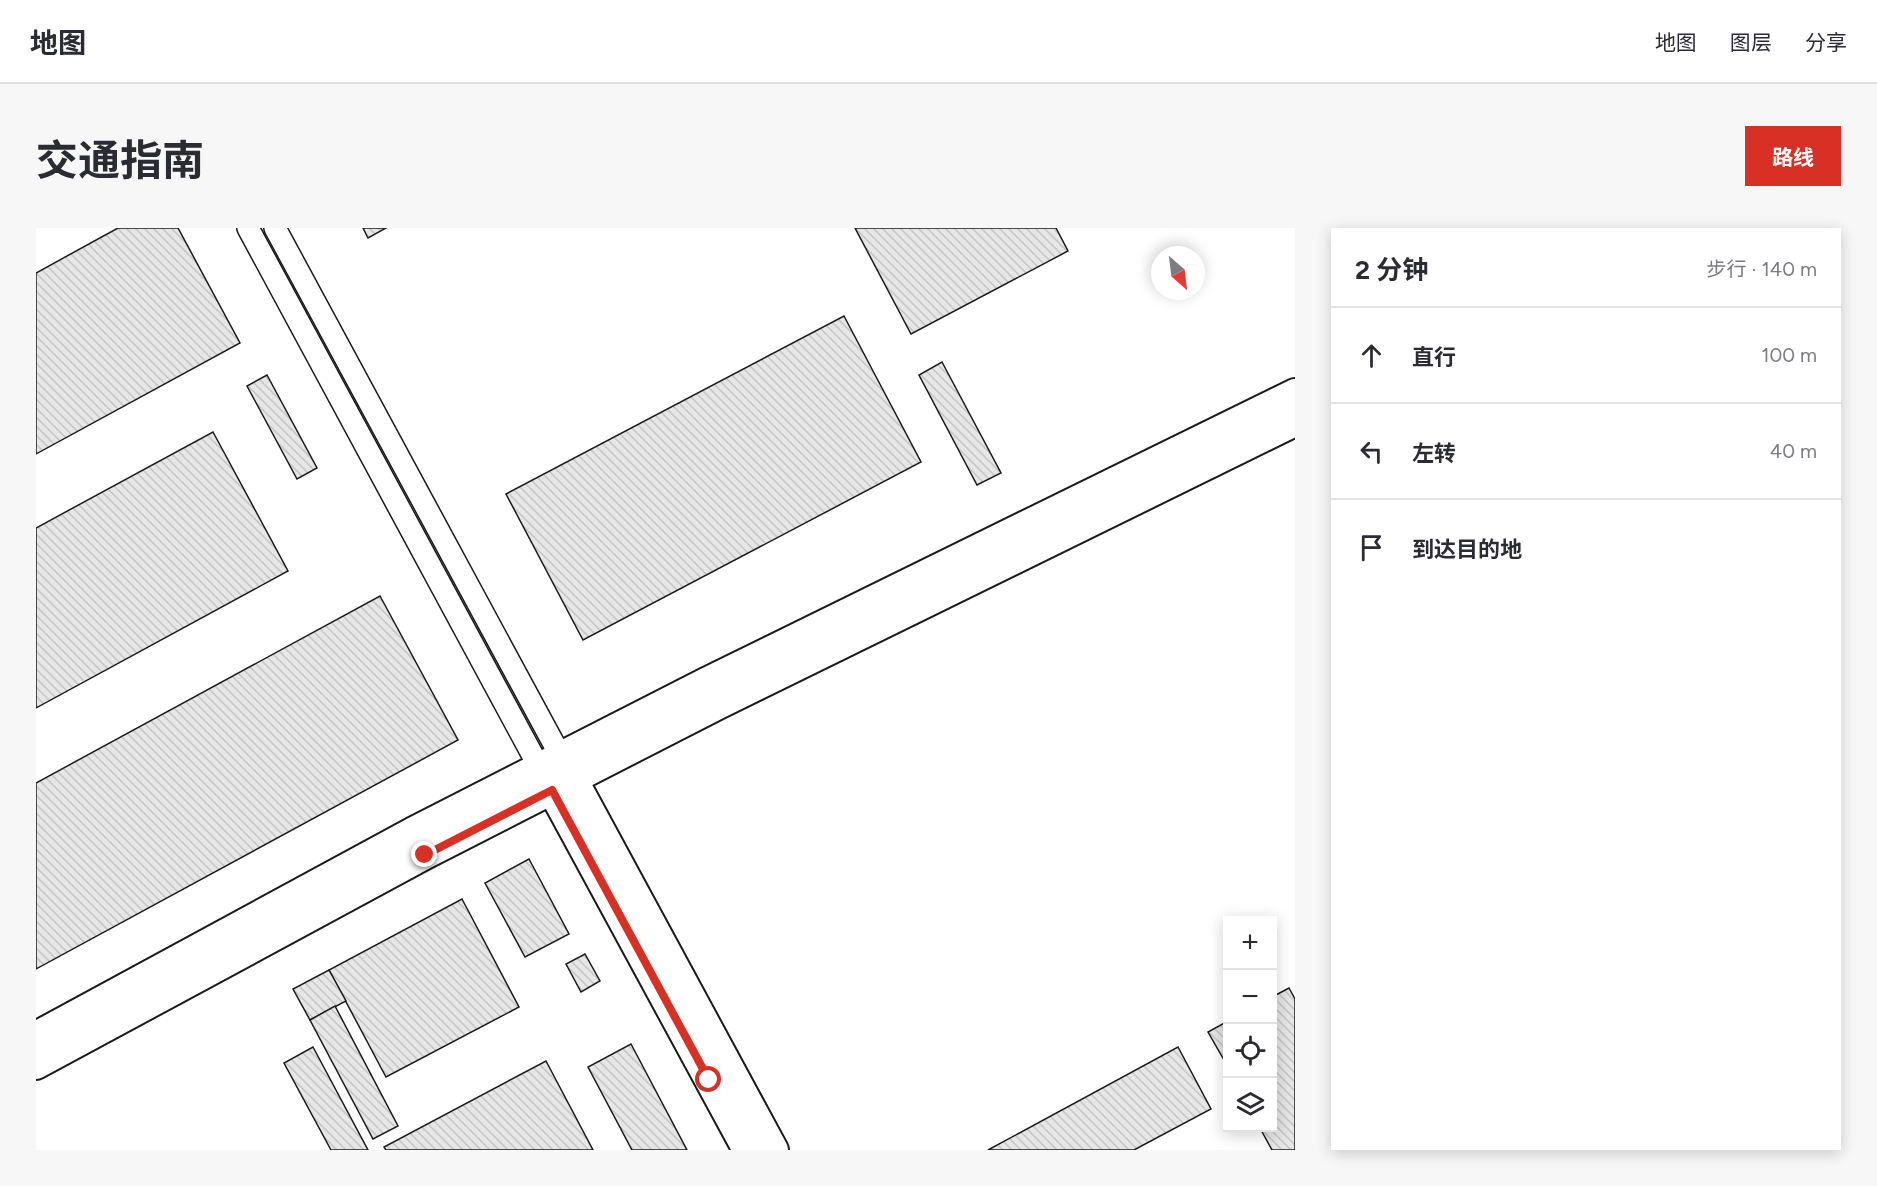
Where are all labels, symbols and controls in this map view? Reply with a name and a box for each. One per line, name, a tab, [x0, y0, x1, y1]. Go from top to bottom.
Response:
text: 地图	[30, 26, 86, 60]
text: 地图	[1655, 30, 1697, 55]
text: 图层	[1730, 30, 1772, 55]
text: 分享	[1805, 30, 1847, 55]
button: 路线	[1745, 126, 1841, 186]
text: 交通指南	[36, 135, 204, 186]
north arrow	[1151, 246, 1205, 300]
text: 2 分钟	[1355, 254, 1428, 286]
text: 步行 · 140 m	[1707, 257, 1817, 281]
icon: ahead	[1355, 339, 1388, 372]
text: 100 m	[1761, 343, 1817, 367]
text: 直行	[1412, 344, 1456, 371]
icon: left	[1355, 435, 1388, 468]
text: 40 m	[1770, 439, 1817, 463]
text: 左转	[1412, 440, 1456, 467]
icon: arrive	[1355, 531, 1388, 564]
text: 到达目的地	[1412, 536, 1522, 563]
route end	[411, 841, 437, 867]
map controls	[1223, 916, 1277, 1132]
button: +	[1223, 916, 1277, 970]
button: −	[1223, 970, 1277, 1024]
button: locate	[1223, 1024, 1277, 1078]
route start	[695, 1066, 721, 1092]
button: layers	[1223, 1078, 1277, 1132]

